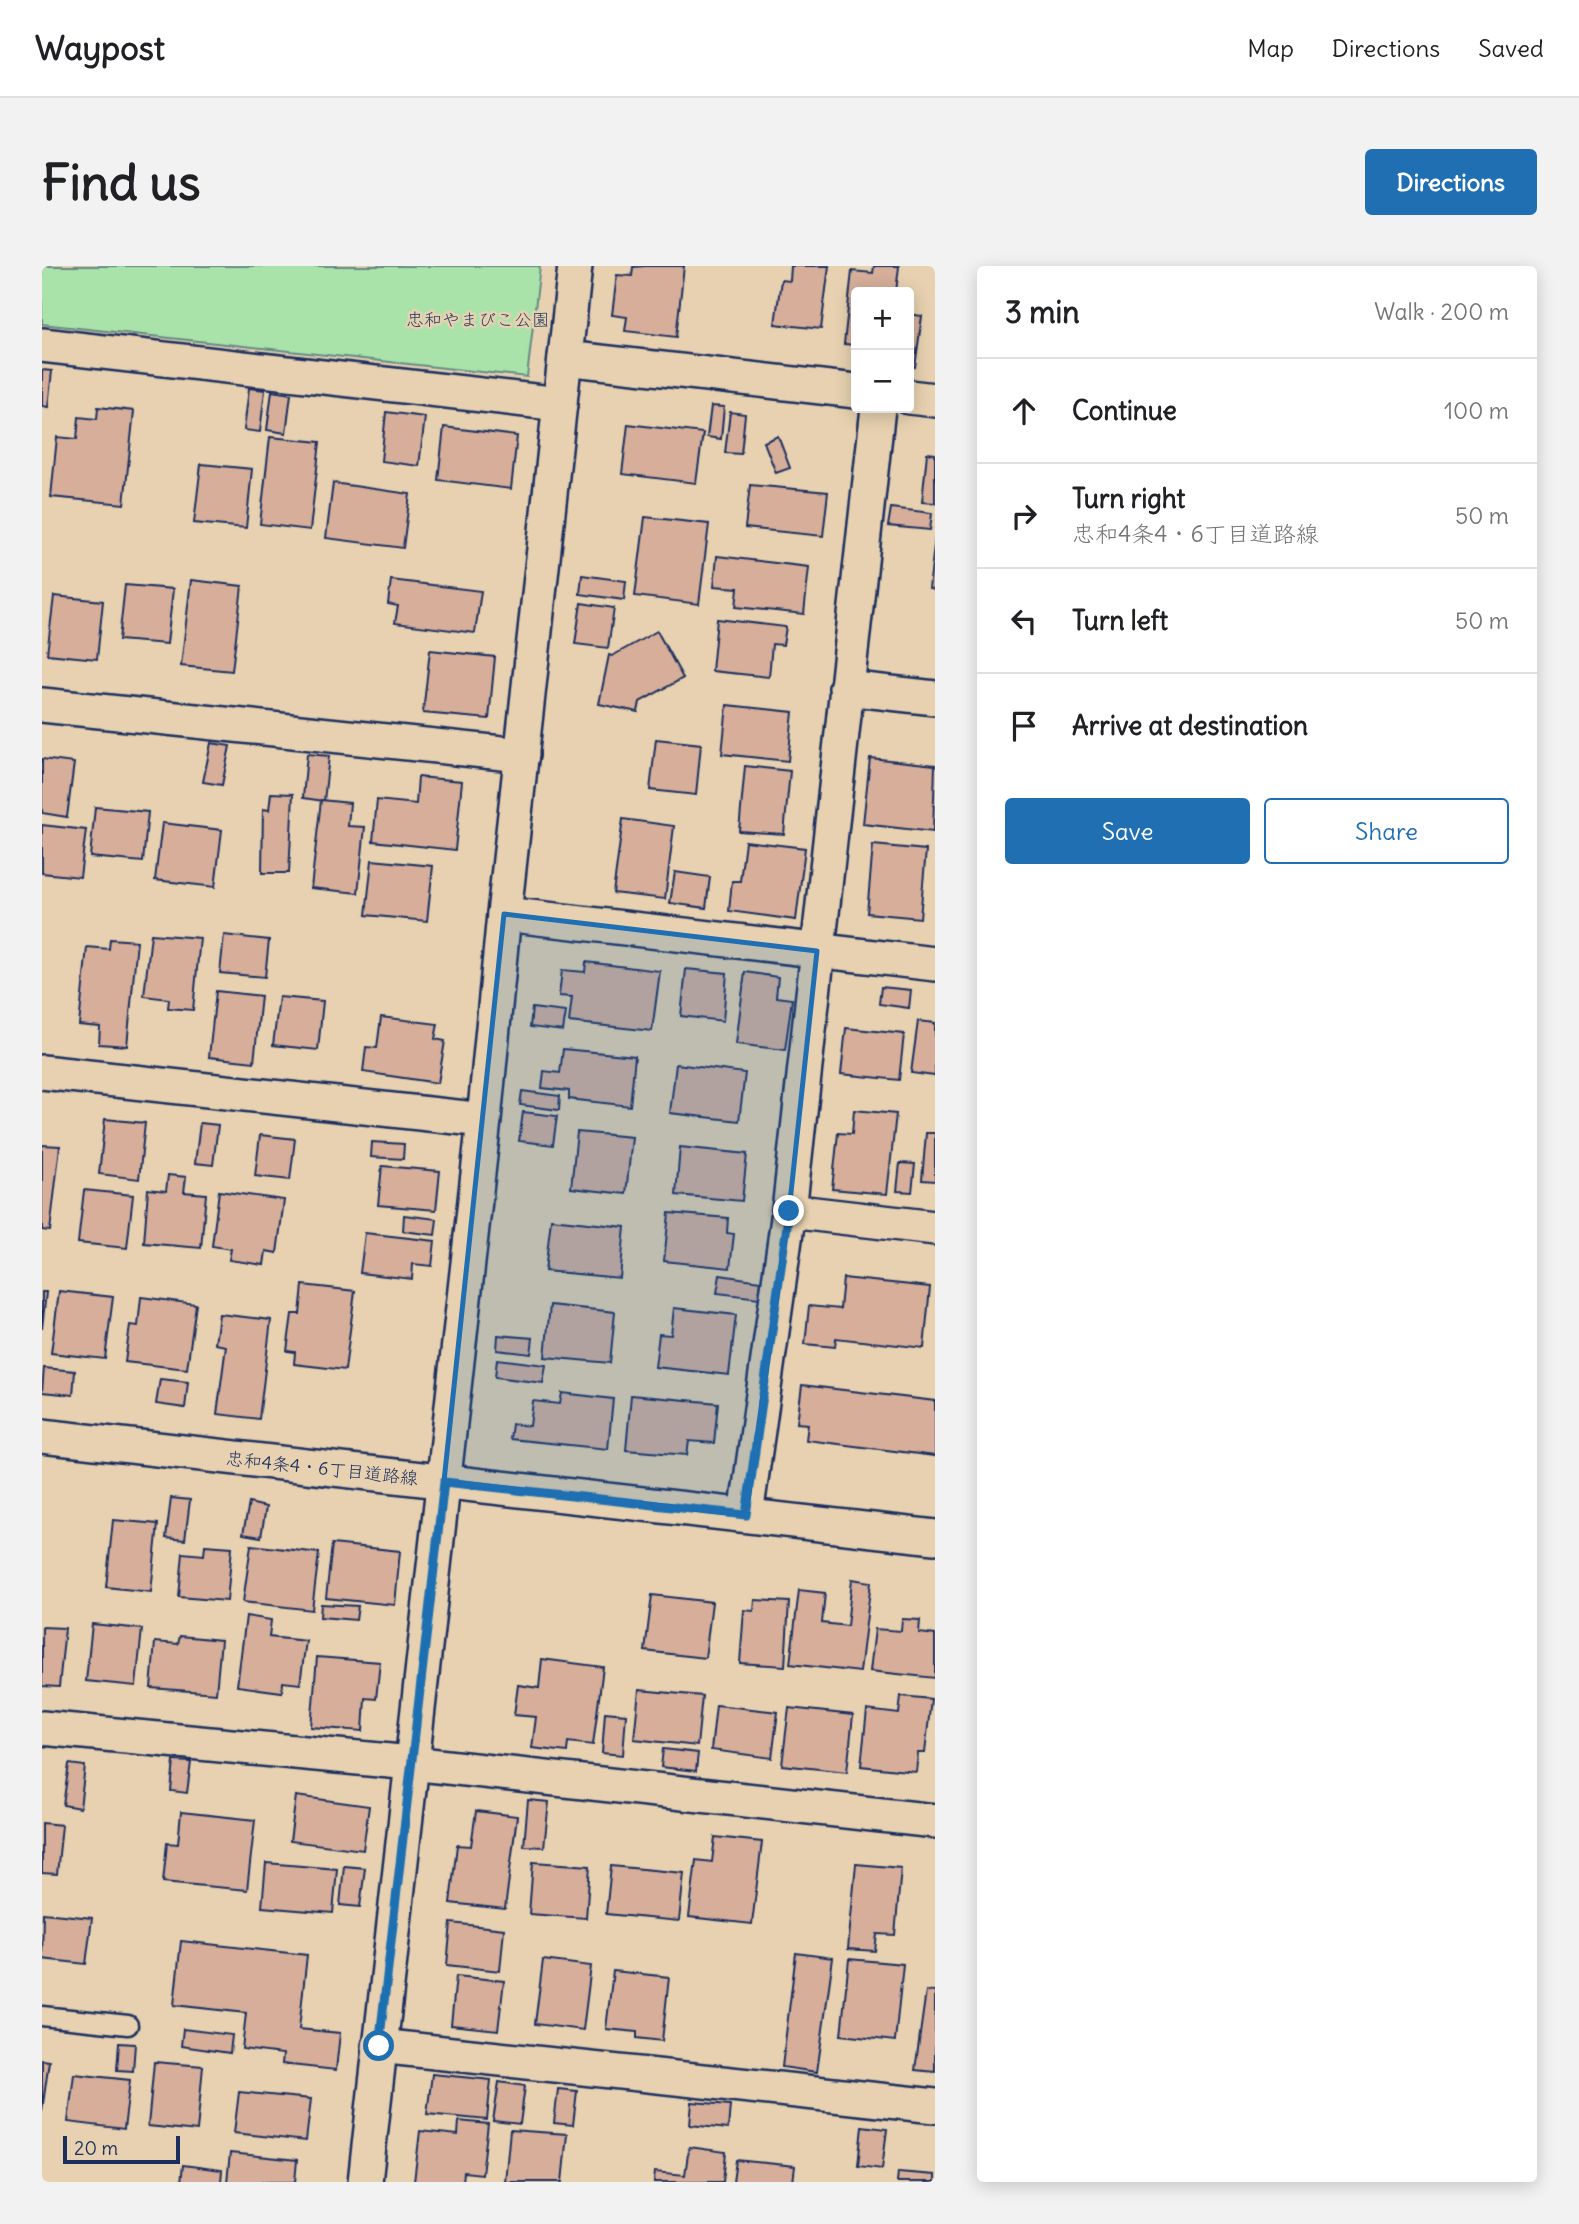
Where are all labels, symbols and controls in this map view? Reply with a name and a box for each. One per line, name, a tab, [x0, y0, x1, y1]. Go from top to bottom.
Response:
text: Waypost	[35, 27, 165, 69]
text: Map	[1247, 33, 1294, 63]
text: Directions	[1332, 33, 1440, 63]
text: Saved	[1478, 33, 1544, 63]
button: Directions	[1365, 149, 1537, 215]
text: Find us	[42, 152, 200, 213]
map controls	[851, 287, 914, 413]
button: +	[851, 287, 914, 350]
text: 3 min	[1005, 293, 1080, 331]
text: Walk · 200 m	[1374, 297, 1509, 326]
park label: 忠和やまびこ公園	[406, 308, 550, 331]
button: −	[851, 350, 914, 413]
icon: ahead	[1005, 392, 1043, 430]
text: Continue	[1072, 394, 1177, 427]
text: 100 m	[1444, 396, 1509, 425]
text: Turn right	[1072, 482, 1185, 515]
icon: right	[1005, 497, 1043, 535]
text: 50 m	[1455, 501, 1509, 530]
text: 忠和4条4・6丁目道路線	[1072, 519, 1319, 548]
icon: left	[1005, 602, 1043, 640]
text: Turn left	[1072, 604, 1168, 637]
text: 50 m	[1455, 606, 1509, 635]
icon: arrive	[1005, 707, 1043, 745]
text: Arrive at destination	[1072, 709, 1308, 742]
button: Save	[1005, 798, 1250, 864]
button: Share	[1264, 798, 1509, 864]
route end	[773, 1195, 804, 1226]
street label: 忠和4条4・6丁目道路線	[225, 1446, 419, 1490]
route start	[363, 2030, 394, 2061]
scale bar	[63, 2133, 180, 2165]
text: 20 m	[74, 2136, 118, 2160]

